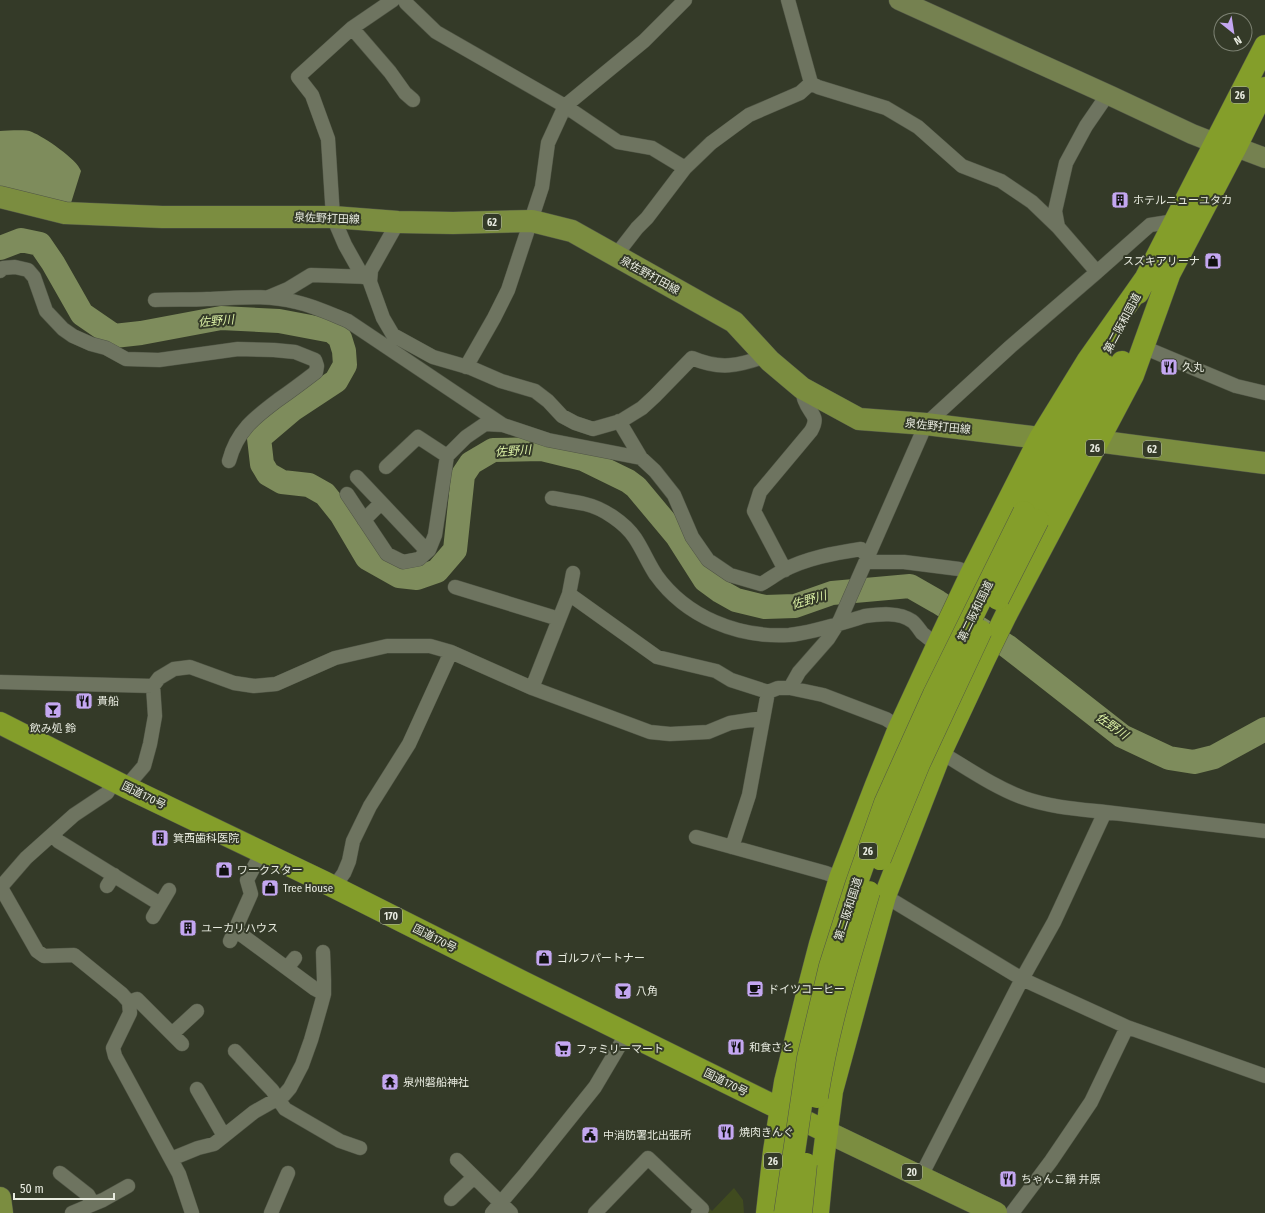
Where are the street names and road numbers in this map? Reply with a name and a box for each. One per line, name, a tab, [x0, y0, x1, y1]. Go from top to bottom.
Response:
road number: 26	[1231, 87, 1249, 103]
street label: 泉佐野打田線	[294, 211, 360, 226]
road number: 62	[483, 214, 501, 230]
street label: 泉佐野打田線	[618, 254, 682, 297]
street label: 第二阪和国道	[1101, 291, 1144, 355]
street label: 泉佐野打田線	[904, 417, 971, 436]
road number: 26	[1086, 440, 1104, 456]
road number: 62	[1143, 441, 1161, 457]
street label: 第二阪和国道	[955, 579, 996, 644]
street label: 国道170号	[120, 779, 168, 812]
road number: 26	[859, 843, 877, 859]
street label: 第二阪和国道	[832, 876, 865, 943]
road number: 170	[380, 908, 402, 924]
street label: 国道170号	[411, 922, 459, 955]
street label: 国道170号	[702, 1066, 750, 1099]
road number: 26	[764, 1153, 782, 1169]
road number: 20	[902, 1164, 922, 1180]

